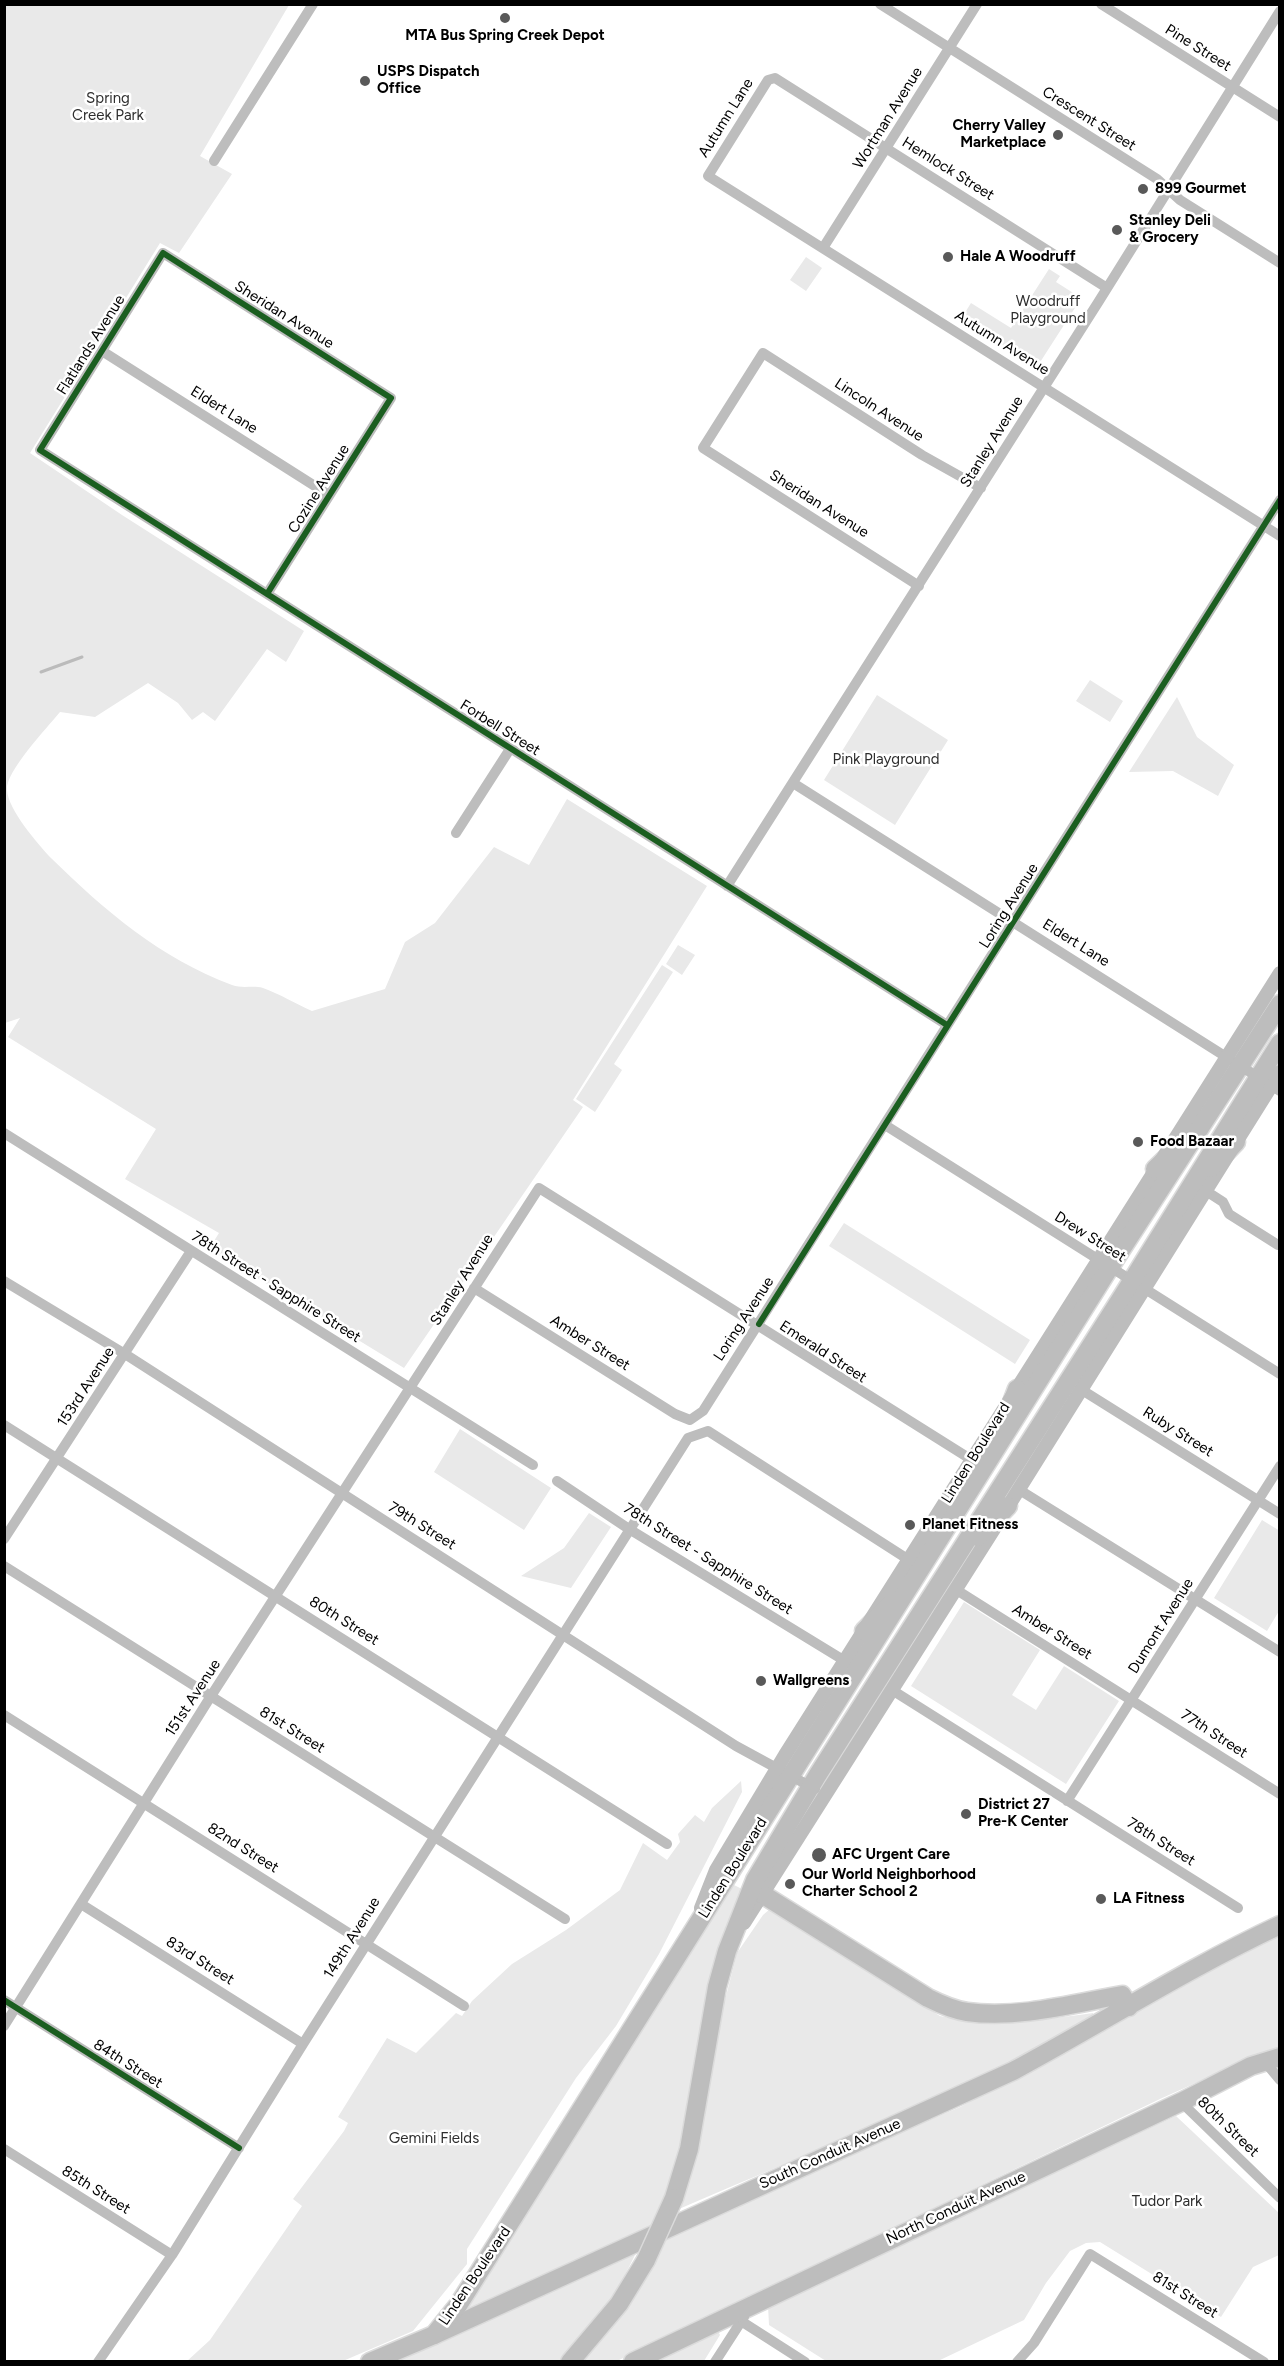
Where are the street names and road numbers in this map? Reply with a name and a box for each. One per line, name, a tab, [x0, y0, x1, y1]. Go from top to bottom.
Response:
street label: Pine Street	[1162, 21, 1234, 75]
street label: Wortman Avenue	[850, 64, 926, 172]
street label: Autumn Lane	[695, 75, 757, 161]
street label: Crescent Street	[1039, 83, 1139, 155]
street label: Hemlock Street	[899, 133, 997, 205]
street label: Sheridan Avenue	[231, 277, 337, 353]
street label: Flatlands Avenue	[53, 292, 129, 398]
street label: Autumn Avenue	[951, 307, 1053, 379]
street label: Lincoln Avenue	[831, 375, 927, 445]
street label: Eldert Lane	[187, 382, 261, 438]
street label: Stanley Avenue	[957, 393, 1027, 491]
street label: Cozine Avenue	[285, 441, 353, 537]
street label: Sheridan Avenue	[766, 466, 872, 542]
street label: Forbell Street	[457, 696, 543, 760]
street label: Loring Avenue	[976, 860, 1042, 952]
street label: Eldert Lane	[1039, 915, 1113, 971]
street label: Drew Street	[1051, 1208, 1129, 1266]
street label: 78th Street - Sapphire Street	[188, 1227, 364, 1347]
street label: Stanley Avenue	[427, 1231, 497, 1329]
street label: Loring Avenue	[710, 1274, 778, 1364]
street label: Amber Street	[547, 1311, 633, 1375]
street label: Emerald Street	[776, 1317, 870, 1387]
street label: 153rd Avenue	[54, 1344, 118, 1430]
street label: Linden Boulevard	[938, 1399, 1014, 1507]
street label: Ruby Street	[1139, 1403, 1217, 1461]
street label: 79th Street	[385, 1498, 459, 1554]
street label: 78th Street - Sapphire Street	[620, 1499, 796, 1619]
street label: Dumont Avenue	[1125, 1575, 1197, 1677]
street label: 80th Street	[306, 1593, 382, 1649]
street label: Amber Street	[1009, 1600, 1095, 1664]
street label: 151st Avenue	[161, 1656, 225, 1740]
street label: 81st Street	[256, 1703, 328, 1757]
street label: 77th Street	[1177, 1706, 1251, 1762]
street label: Linden Boulevard	[695, 1814, 771, 1922]
street label: 78th Street	[1124, 1814, 1198, 1870]
street label: 82nd Street	[204, 1819, 282, 1877]
street label: 149th Avenue	[320, 1894, 384, 1982]
street label: 83rd Street	[163, 1933, 237, 1989]
street label: 84th Street	[90, 2036, 166, 2092]
street label: 80th Street	[1193, 2093, 1263, 2161]
street label: South Conduit Avenue	[757, 2115, 903, 2193]
street label: 85th Street	[58, 2162, 134, 2218]
street label: North Conduit Avenue	[883, 2168, 1029, 2248]
street label: Linden Boulevard	[435, 2223, 515, 2329]
street label: 81st Street	[1149, 2268, 1221, 2322]

